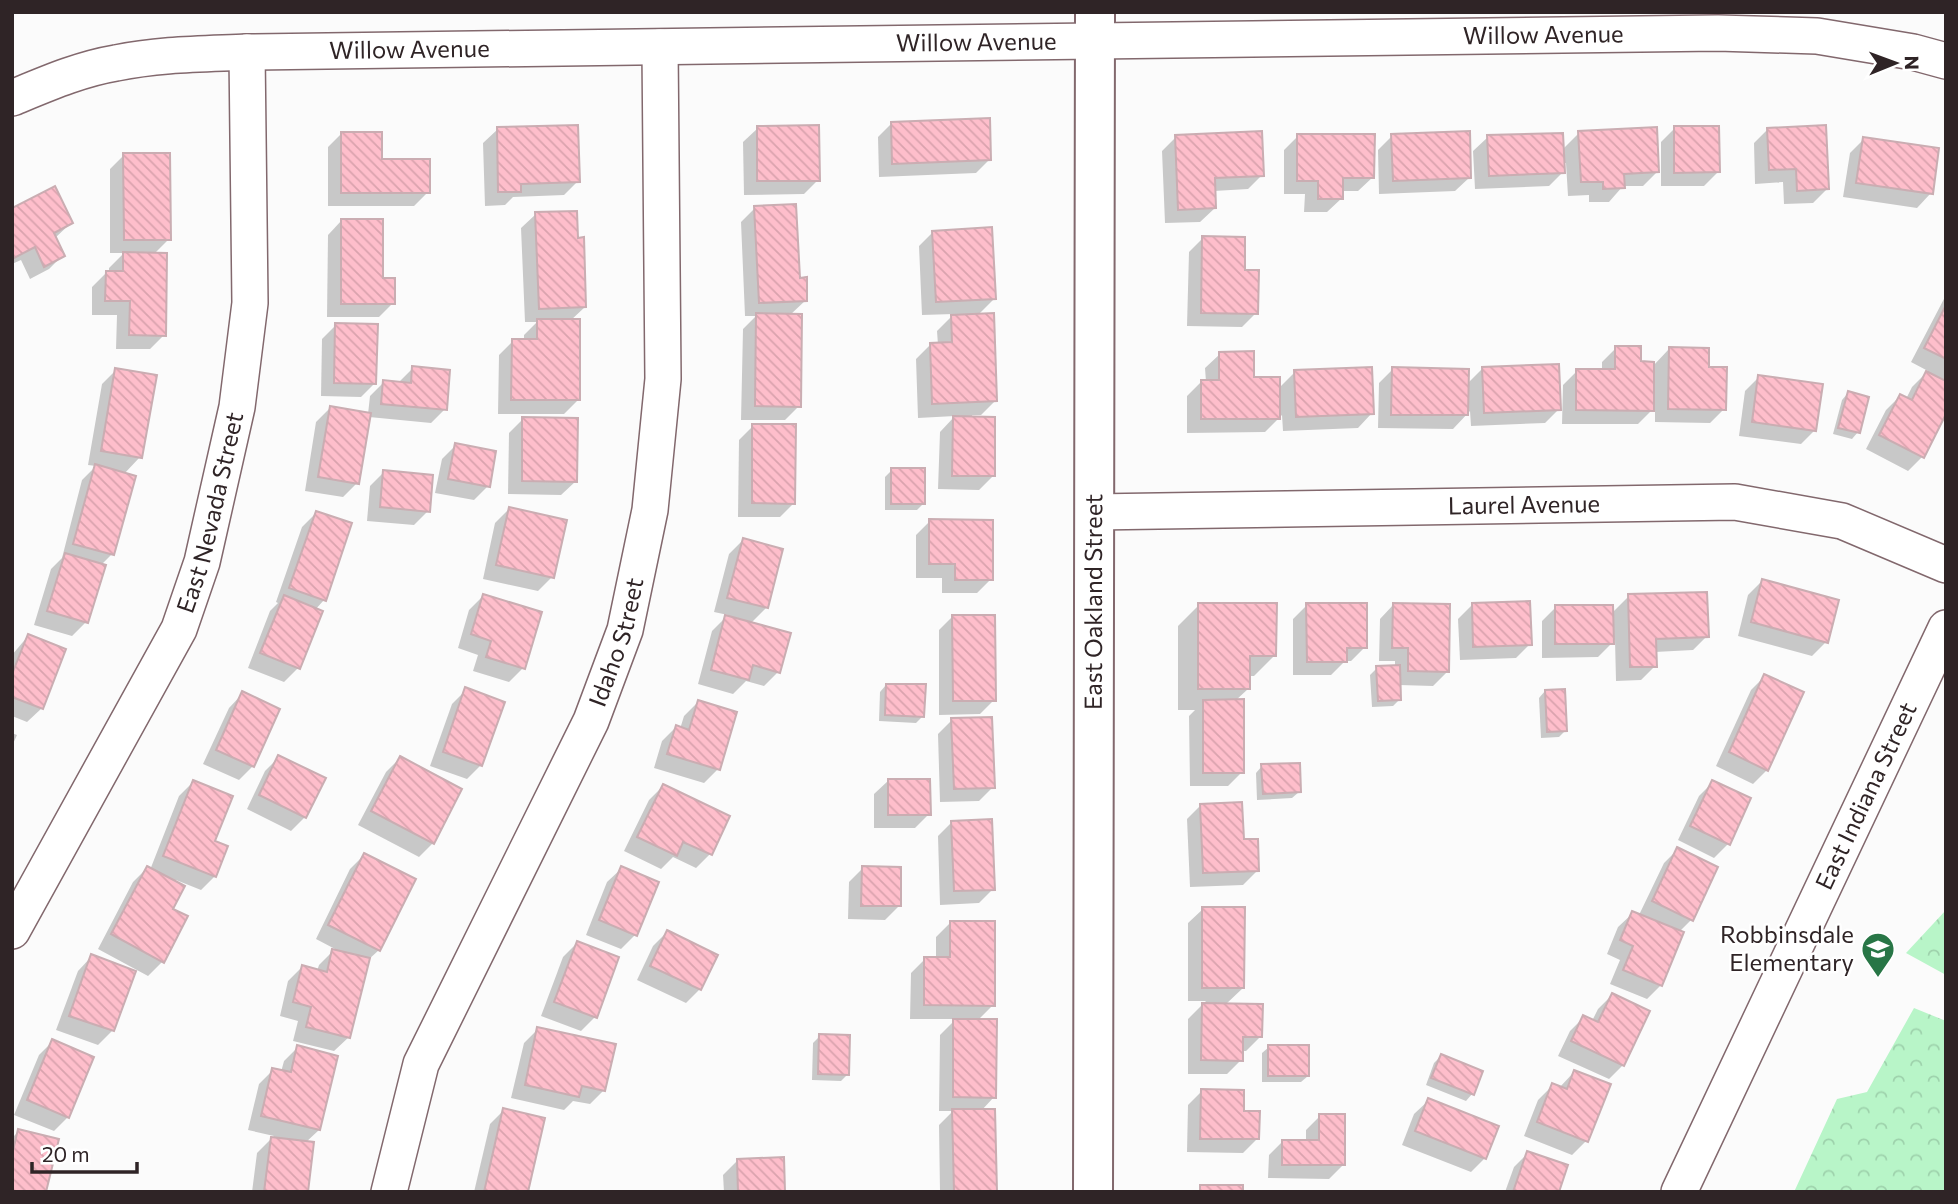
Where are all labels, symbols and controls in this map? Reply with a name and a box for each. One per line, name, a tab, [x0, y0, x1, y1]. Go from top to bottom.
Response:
street label: Willow Avenue	[1463, 18, 1624, 49]
street label: Willow Avenue	[896, 26, 1057, 57]
north arrow	[1860, 28, 1930, 98]
street label: Willow Avenue	[329, 33, 490, 64]
text: N	[1901, 55, 1924, 70]
street label: East Nevada Street	[170, 409, 248, 616]
street label: Laurel Avenue	[1448, 488, 1600, 519]
street label: East Oakland Street	[1078, 494, 1107, 710]
street label: Idaho Street	[582, 575, 649, 710]
street label: East Indiana Street	[1808, 697, 1922, 894]
place label: Robbinsdale Elementary	[1720, 919, 1854, 976]
school or university icon: Robbinsdale Elementary	[1859, 930, 1897, 979]
scale bar	[32, 1130, 136, 1174]
text: 20 m	[42, 1141, 90, 1166]

